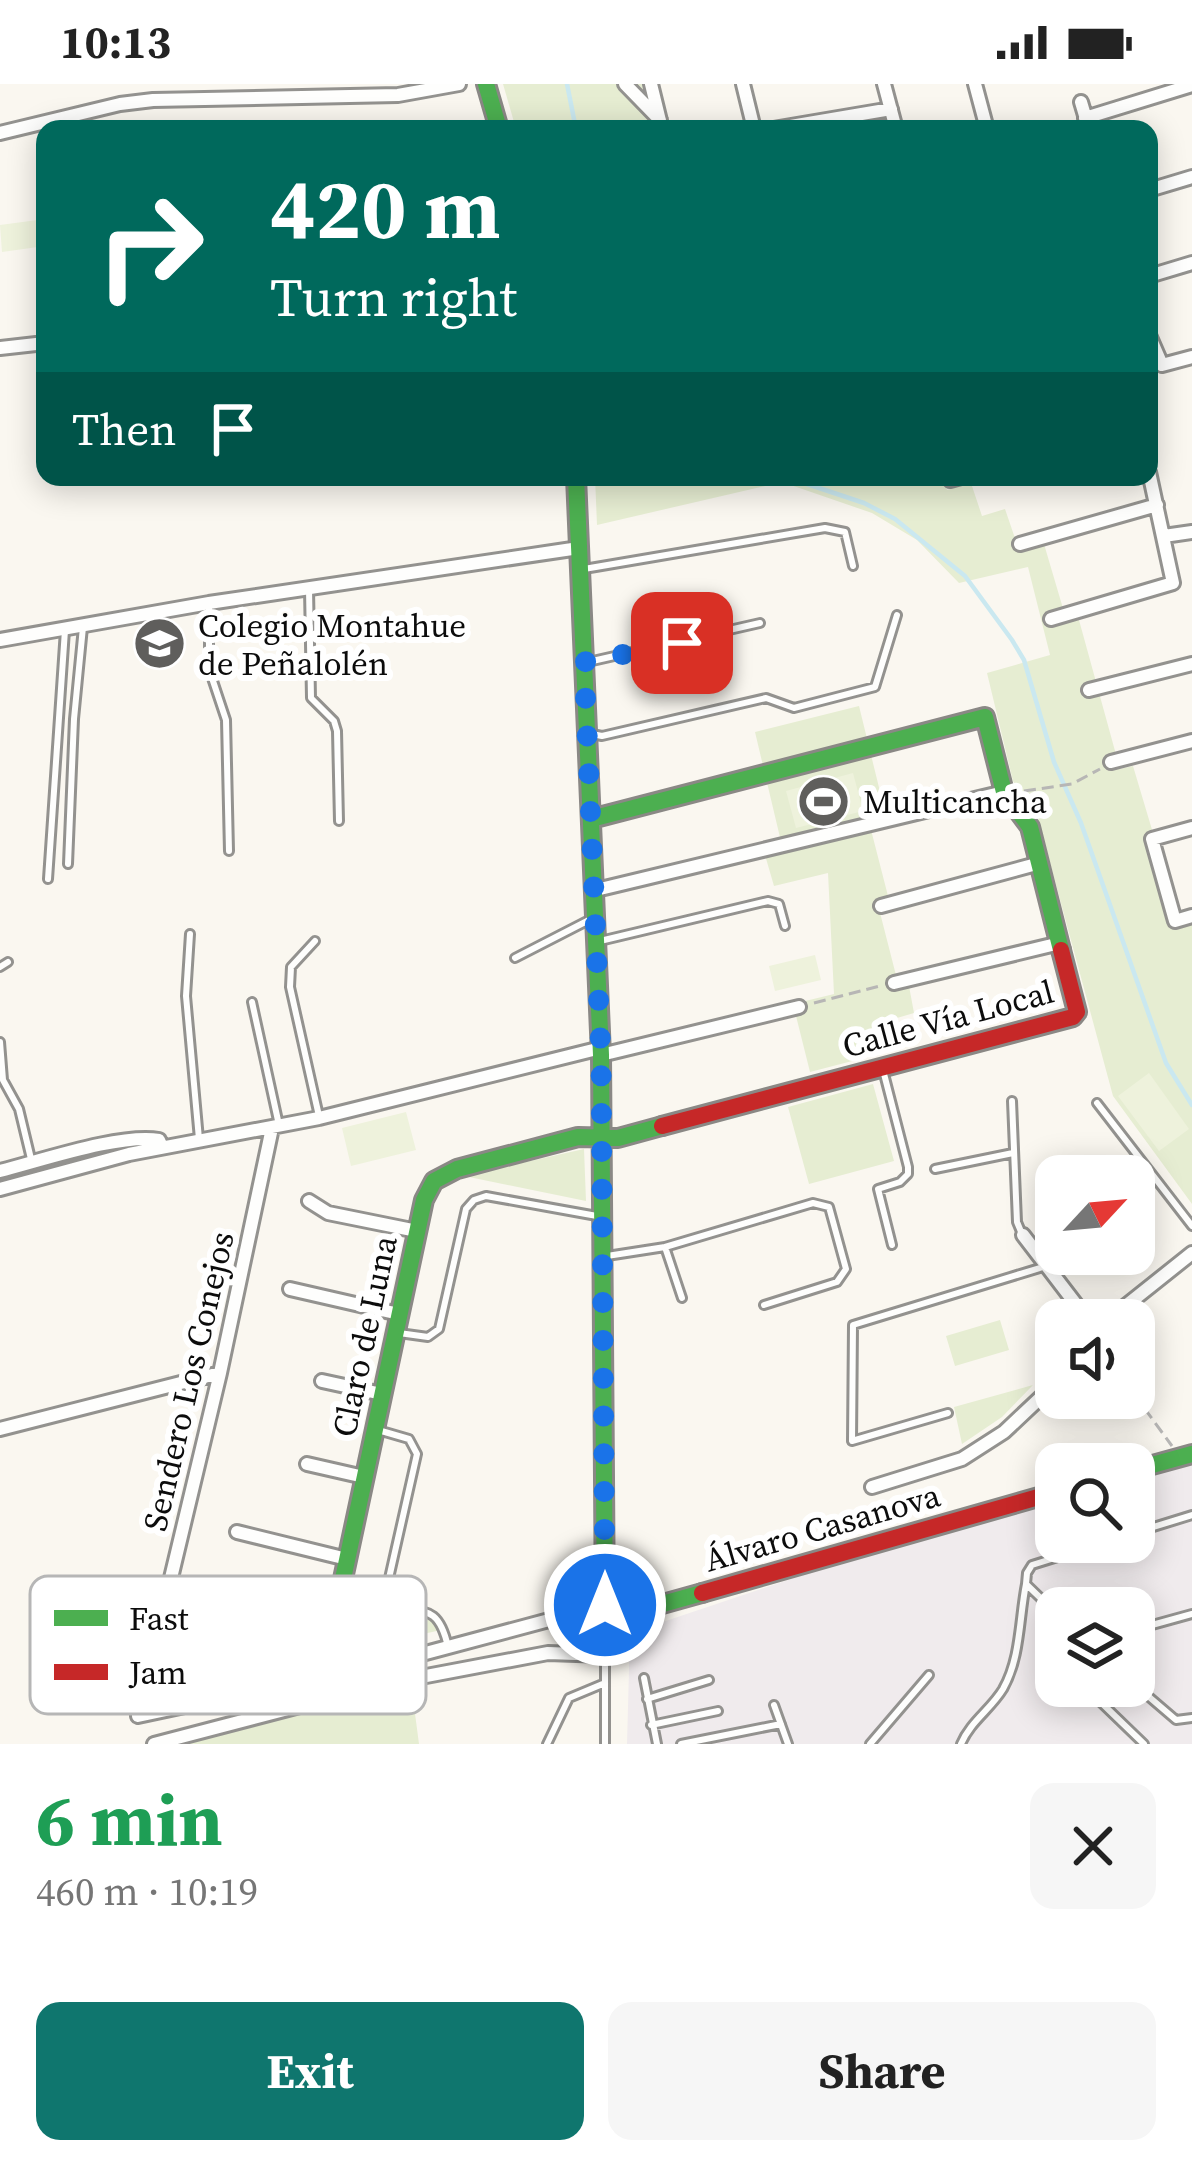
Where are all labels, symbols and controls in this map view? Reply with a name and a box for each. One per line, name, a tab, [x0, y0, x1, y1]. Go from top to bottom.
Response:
text: 10:13	[60, 11, 171, 73]
text: 420 m	[270, 151, 501, 266]
icon: right	[72, 168, 228, 324]
text: Turn right	[270, 260, 517, 334]
icon: arrive	[200, 396, 266, 462]
text: Then	[72, 398, 176, 460]
pin	[631, 592, 733, 694]
place label: Colegio Montahue de Peñalolén	[198, 603, 466, 686]
icon: arrive	[649, 610, 715, 676]
school or university icon: Colegio Montahue de Peñalolén	[131, 616, 187, 672]
sports icon: Multicancha	[796, 773, 852, 829]
place label: Multicancha	[863, 779, 1047, 824]
street label: Calle Vía Local	[838, 969, 1059, 1068]
north arrow	[1035, 1155, 1155, 1275]
map controls	[1035, 1155, 1155, 1707]
street label: Sendero Los Conejos	[132, 1227, 245, 1535]
street label: Claro de Luna	[321, 1231, 408, 1441]
button: sound	[1035, 1299, 1155, 1419]
button: search	[1035, 1443, 1155, 1563]
street label: Álvaro Casanova	[699, 1472, 945, 1583]
position arrow	[542, 1542, 668, 1668]
legend	[30, 1576, 426, 1714]
button: layers	[1035, 1587, 1155, 1707]
text: Fast	[129, 1596, 189, 1641]
text: Jam	[128, 1650, 187, 1695]
text: 6 min	[36, 1770, 223, 1869]
button: close	[1030, 1783, 1156, 1909]
text: 460 m · 10:19	[36, 1865, 258, 1918]
button: Exit	[36, 2002, 584, 2140]
button: Share	[608, 2002, 1156, 2140]

